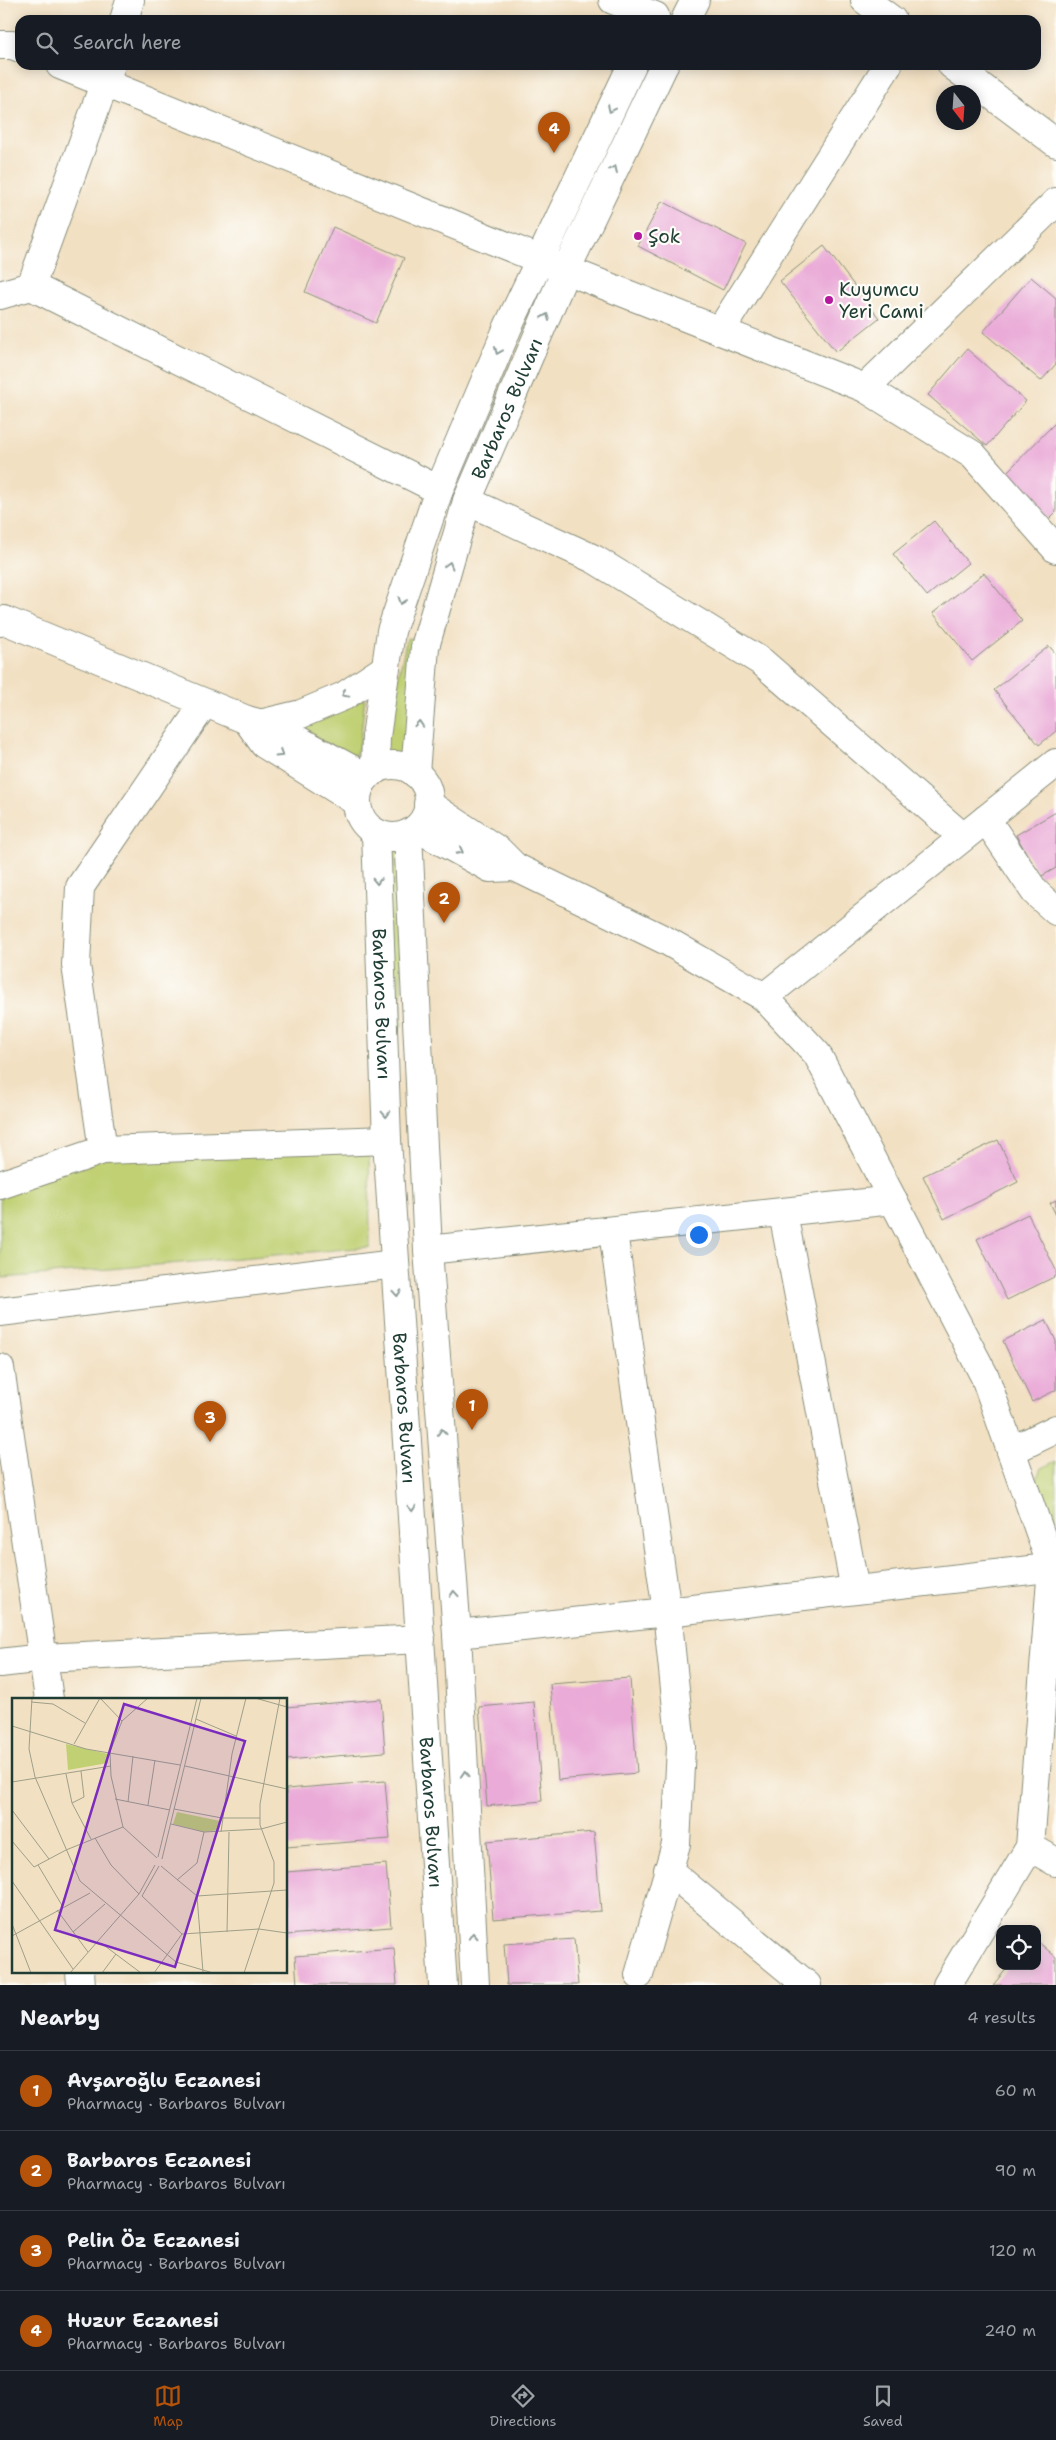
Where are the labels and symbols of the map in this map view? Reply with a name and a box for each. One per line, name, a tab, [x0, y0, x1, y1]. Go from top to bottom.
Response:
north arrow	[936, 85, 981, 130]
one-way arrow	[607, 104, 617, 113]
pin: 4	[538, 112, 570, 153]
one-way arrow	[608, 165, 618, 174]
place label: Şok	[648, 224, 681, 249]
marker: Şok	[632, 230, 644, 242]
place label: Kuyumcu Yeri Cami	[839, 277, 924, 324]
marker: Kuyumcu Yeri Cami	[823, 294, 835, 306]
one-way arrow	[540, 313, 550, 322]
street label: Barbaros Bulvarı	[466, 334, 548, 483]
one-way arrow	[493, 347, 503, 355]
one-way arrow	[443, 562, 453, 570]
one-way arrow	[397, 596, 407, 605]
one-way arrow	[341, 688, 350, 698]
one-way arrow	[413, 720, 424, 728]
one-way arrow	[275, 748, 284, 758]
one-way arrow	[454, 845, 463, 855]
one-way arrow	[372, 878, 383, 886]
pin: 2	[428, 882, 460, 923]
street label: Barbaros Bulvarı	[366, 928, 397, 1080]
one-way arrow	[380, 1110, 391, 1118]
your location	[686, 1222, 712, 1248]
one-way arrow	[392, 1290, 403, 1298]
street label: Barbaros Bulvarı	[387, 1332, 422, 1485]
pin: 1	[456, 1389, 488, 1430]
pin: 3	[194, 1401, 226, 1442]
one-way arrow	[437, 1428, 448, 1436]
one-way arrow	[406, 1504, 417, 1512]
one-way arrow	[449, 1590, 460, 1598]
inset map	[12, 1698, 288, 1972]
street label: Barbaros Bulvarı	[414, 1736, 449, 1889]
one-way arrow	[459, 1770, 470, 1778]
one-way arrow	[467, 1932, 478, 1940]

